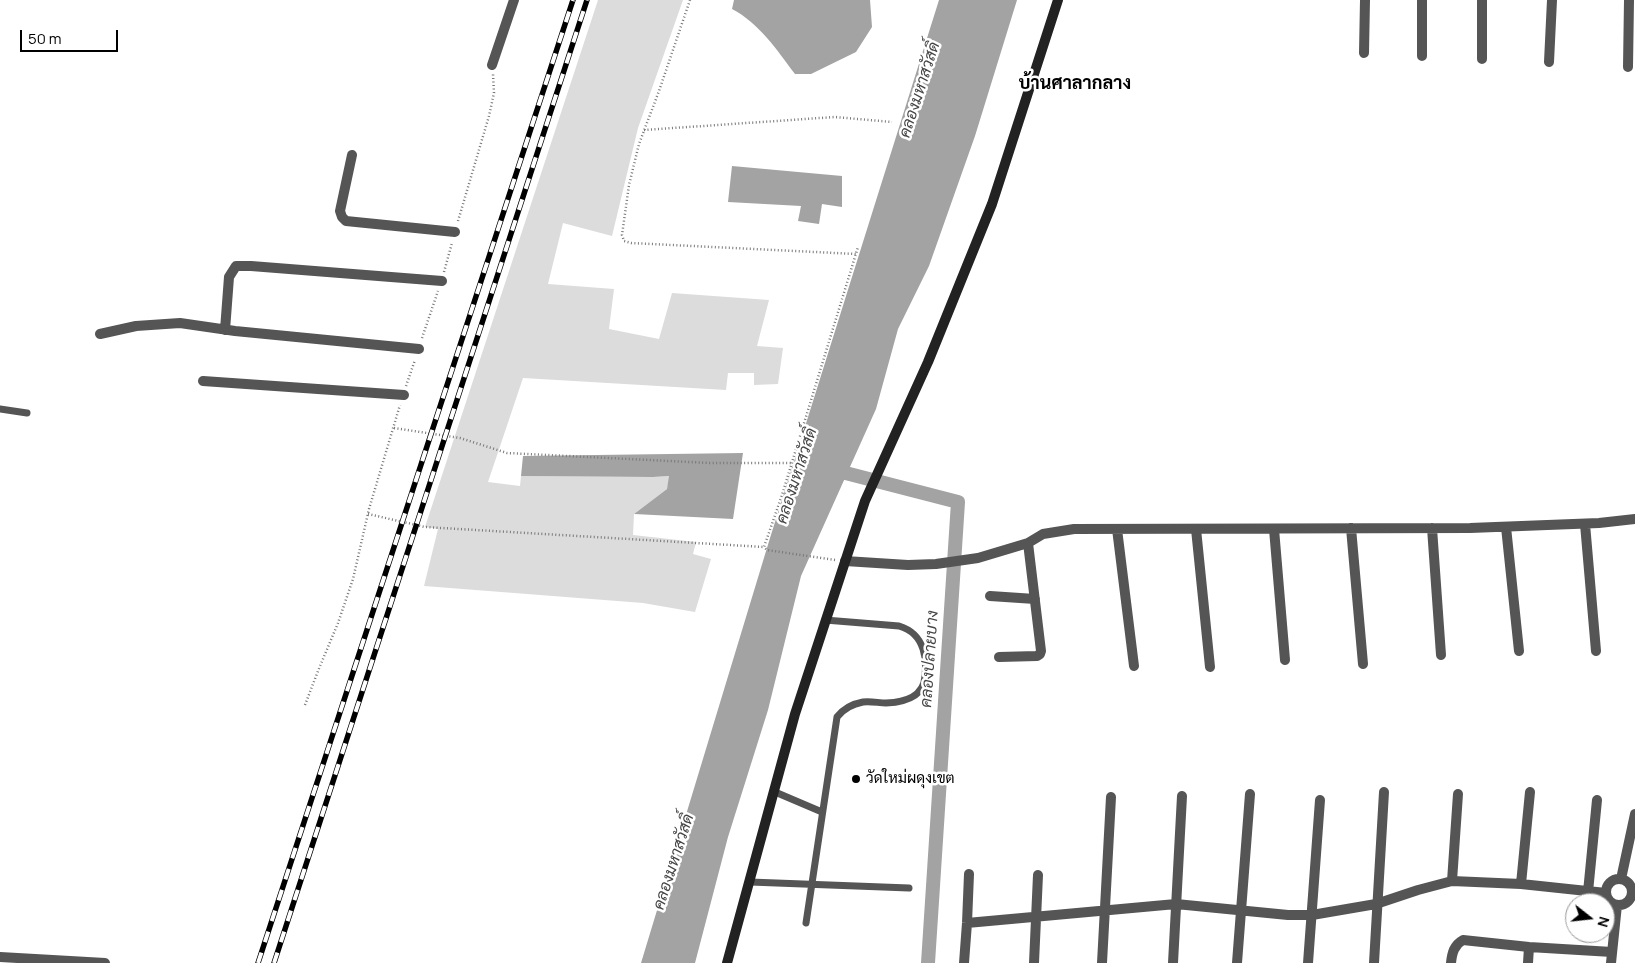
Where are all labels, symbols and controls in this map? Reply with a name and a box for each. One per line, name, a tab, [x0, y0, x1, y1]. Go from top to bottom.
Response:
scale bar	[22, 20, 120, 52]
text: 50 m	[28, 28, 62, 49]
water label: คลองมหาสวัสดิ์	[895, 40, 945, 140]
district label: บ้านศาลากลาง	[1019, 73, 1131, 95]
water label: คลองมหาสวัสดิ์	[772, 426, 822, 526]
water label: คลองปลายบาง	[917, 610, 943, 708]
place label: วัดใหม่ผดุงเขต	[866, 770, 955, 788]
marker: วัดใหม่ผดุงเขต	[850, 773, 862, 785]
water label: คลองมหาสวัสดิ์	[649, 812, 699, 912]
north arrow	[1565, 893, 1615, 943]
text: N	[1593, 915, 1614, 929]

